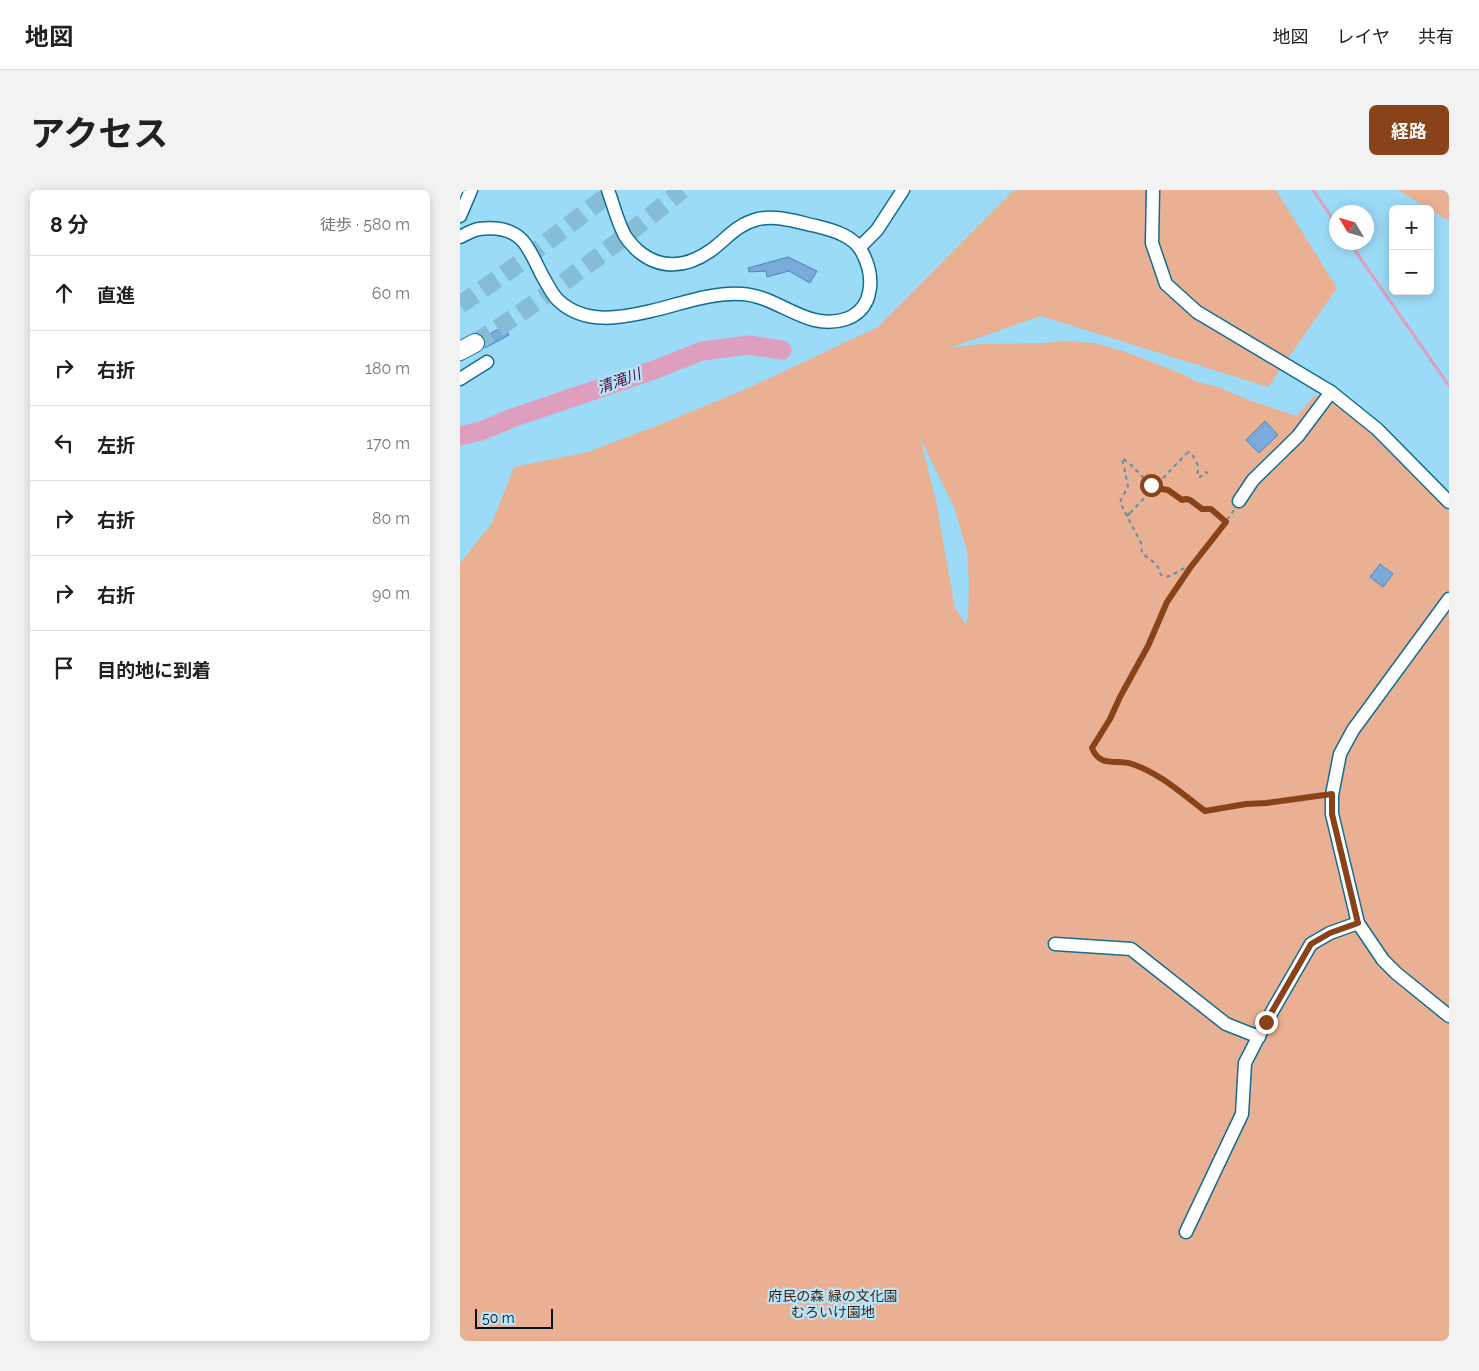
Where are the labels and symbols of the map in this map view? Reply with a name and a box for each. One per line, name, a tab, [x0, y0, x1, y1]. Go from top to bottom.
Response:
north arrow	[1329, 205, 1374, 250]
water label: 清滝川	[595, 364, 645, 397]
route start	[1140, 474, 1163, 497]
route end	[1255, 1011, 1278, 1034]
park label: 府民の森 緑の文化園 むろいけ園地	[768, 1288, 898, 1320]
scale bar	[475, 1306, 552, 1329]

